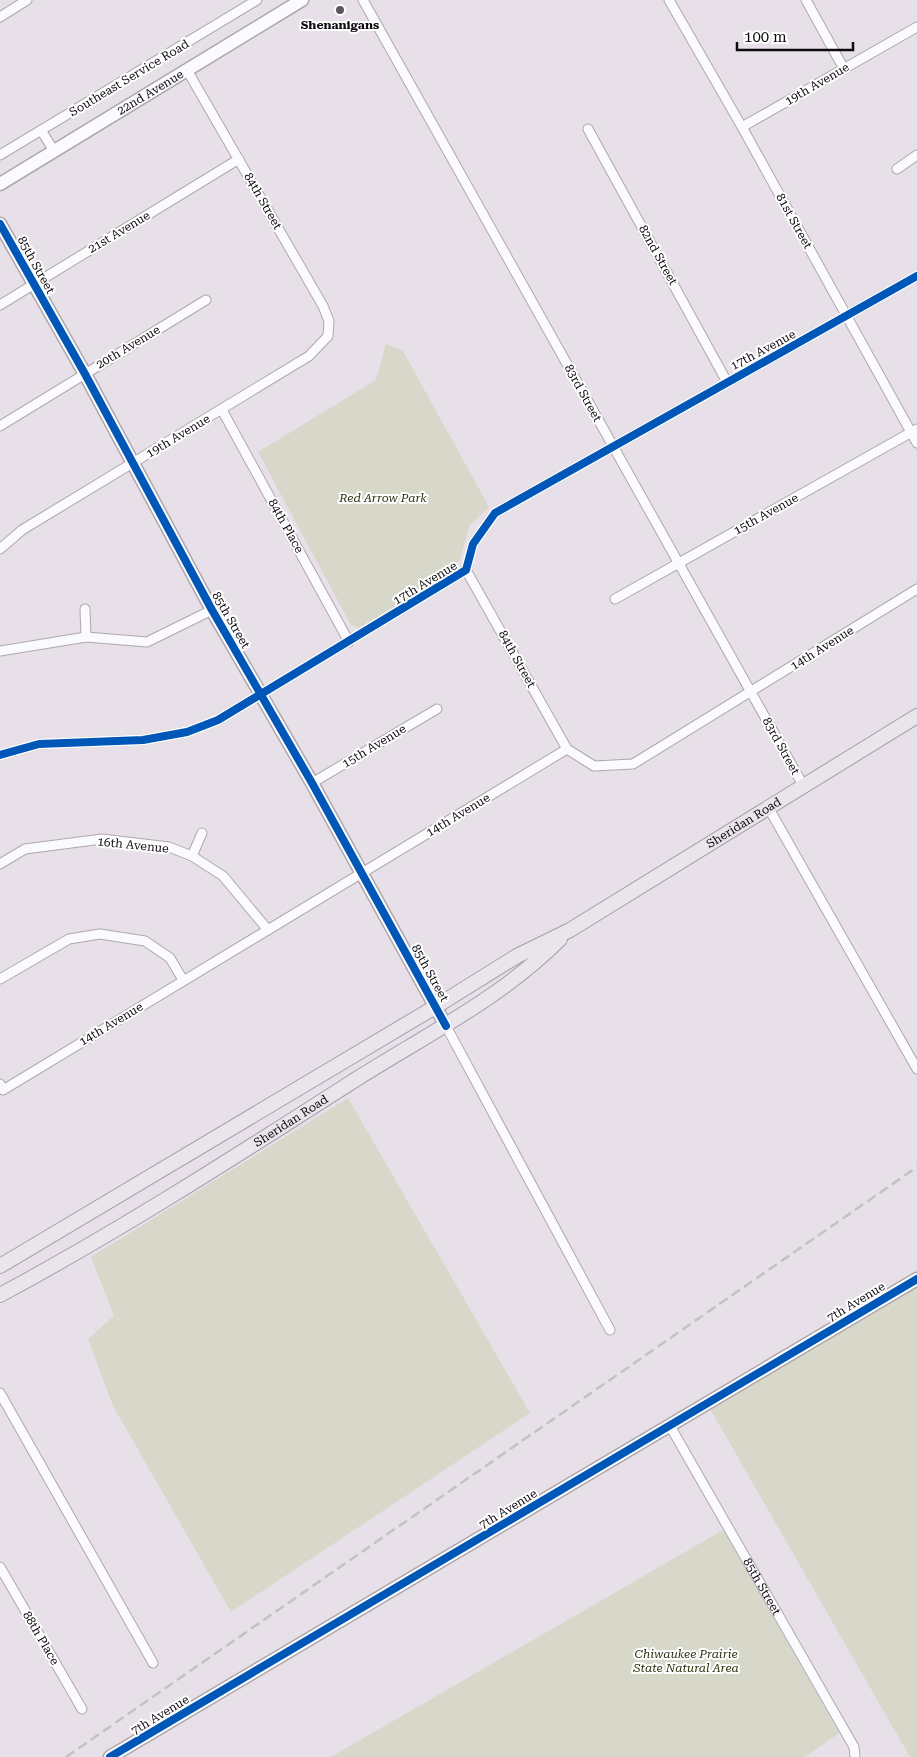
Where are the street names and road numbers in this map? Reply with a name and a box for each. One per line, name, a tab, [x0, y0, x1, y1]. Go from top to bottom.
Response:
street label: Southeast Service Road	[67, 37, 192, 119]
street label: 19th Avenue	[782, 60, 852, 108]
street label: 22nd Avenue	[115, 67, 186, 118]
street label: 84th Street	[241, 170, 285, 232]
street label: 81st Street	[773, 191, 815, 252]
street label: 21st Avenue	[86, 208, 153, 256]
street label: 82nd Street	[636, 223, 680, 288]
street label: 85th Street	[15, 234, 58, 296]
street label: 20th Avenue	[94, 322, 163, 371]
street label: 17th Avenue	[728, 327, 798, 373]
street label: 83rd Street	[562, 362, 605, 425]
street label: 19th Avenue	[144, 411, 213, 460]
street label: 15th Avenue	[731, 490, 801, 538]
street label: 84th Place	[265, 496, 307, 556]
street label: 17th Avenue	[391, 558, 460, 607]
street label: 85th Street	[209, 589, 253, 651]
street label: 14th Avenue	[788, 623, 856, 673]
street label: 84th Street	[496, 628, 539, 690]
street label: 83rd Street	[760, 715, 803, 778]
street label: 15th Avenue	[340, 721, 409, 770]
street label: 14th Avenue	[424, 790, 493, 839]
street label: Sheridan Road	[704, 794, 784, 851]
street label: 16th Avenue	[97, 834, 170, 856]
street label: 85th Street	[409, 942, 452, 1004]
street label: 14th Avenue	[77, 999, 146, 1048]
street label: Sheridan Road	[251, 1092, 331, 1150]
street label: 7th Avenue	[825, 1279, 888, 1325]
street label: 7th Avenue	[477, 1486, 540, 1532]
street label: 85th Street	[740, 1556, 784, 1618]
street label: 88th Place	[20, 1609, 62, 1668]
street label: 7th Avenue	[129, 1692, 192, 1738]

